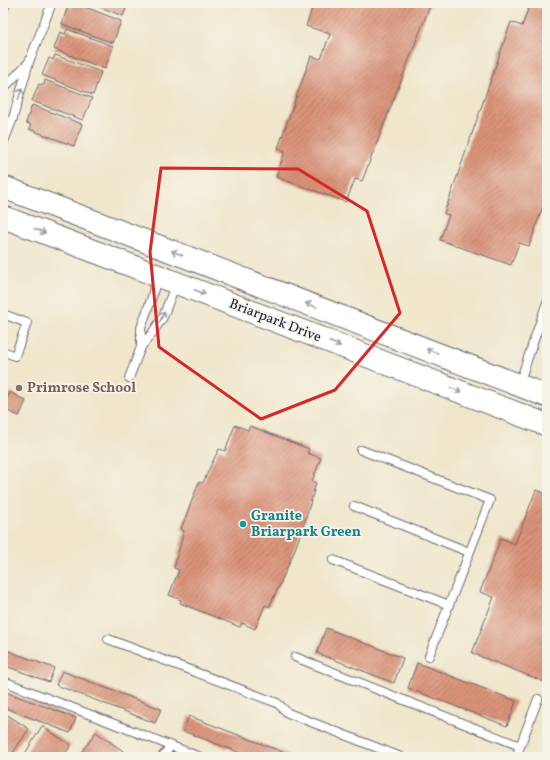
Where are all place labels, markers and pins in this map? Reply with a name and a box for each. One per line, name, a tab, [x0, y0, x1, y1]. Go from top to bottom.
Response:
place label: Primrose School	[27, 379, 136, 398]
marker: Primrose School	[14, 383, 24, 393]
place label: Granite Briarpark Green	[251, 507, 361, 542]
marker: Granite Briarpark Green	[238, 519, 248, 529]

